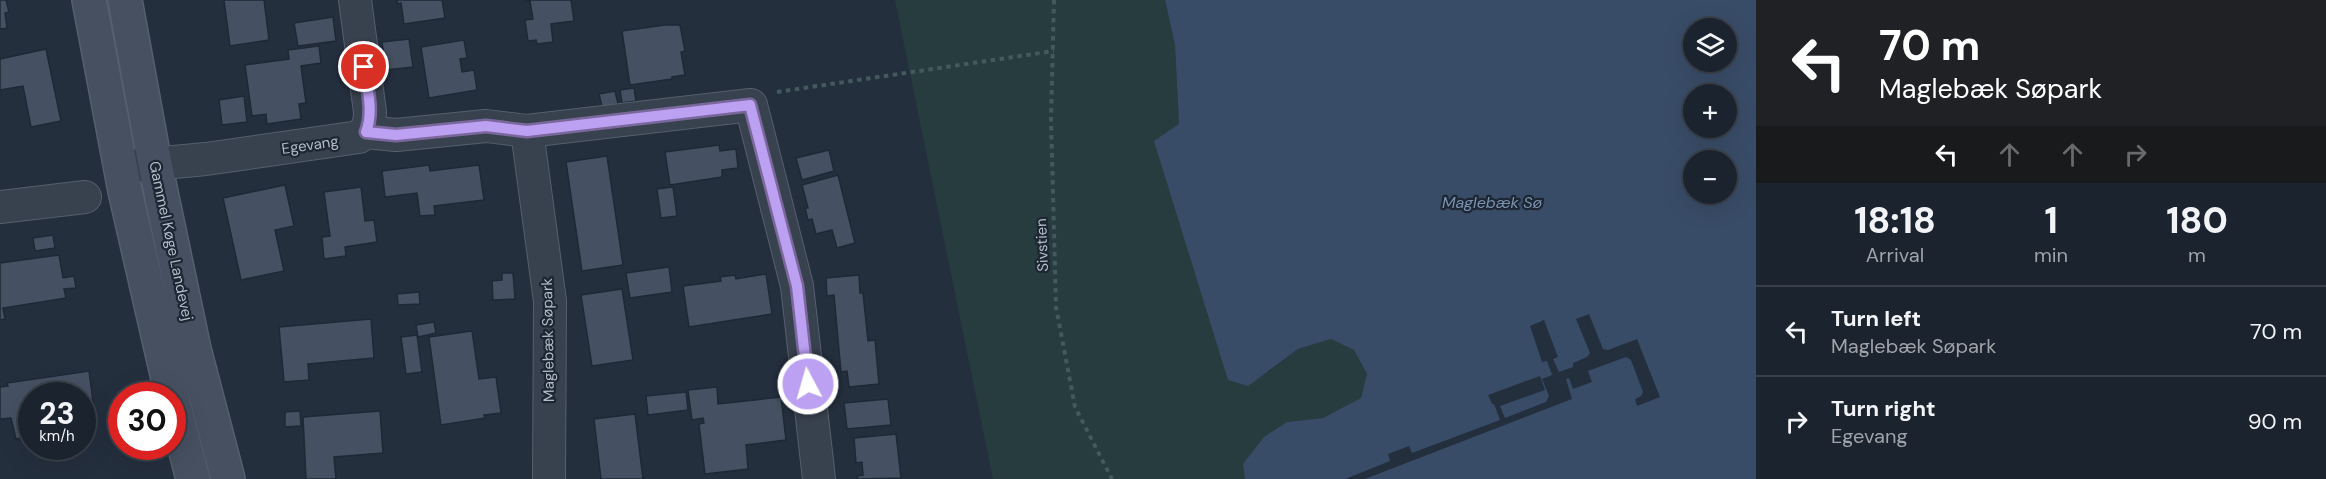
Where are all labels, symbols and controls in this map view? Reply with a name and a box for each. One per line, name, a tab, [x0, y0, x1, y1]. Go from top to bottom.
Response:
map controls	[1683, 18, 1737, 204]
button: layers	[1683, 18, 1737, 72]
text: 70 m	[1879, 18, 1980, 73]
icon: left	[1780, 24, 1858, 102]
pin	[338, 41, 389, 92]
icon: arrive	[347, 50, 380, 83]
text: Maglebæk Søpark	[1879, 71, 2102, 106]
button: +	[1683, 84, 1737, 138]
street label: Egevang	[280, 131, 340, 159]
icon: left	[1930, 138, 1963, 171]
icon: ahead	[1993, 138, 2026, 171]
icon: ahead	[2056, 138, 2089, 171]
icon: right	[2119, 138, 2152, 171]
button: −	[1683, 150, 1737, 204]
street label: Gammel Køge Landevej	[144, 159, 198, 323]
water label: Maglebæk Sø	[1442, 192, 1543, 213]
text: 18:18	[1854, 197, 1936, 244]
text: 1	[2044, 197, 2058, 244]
text: 180	[2166, 197, 2228, 244]
street label: Sivstien	[1031, 218, 1053, 272]
text: Arrival	[1866, 242, 1924, 268]
text: min	[2034, 242, 2068, 268]
text: m	[2188, 242, 2206, 268]
street label: Maglebæk Søpark	[537, 277, 559, 402]
text: Turn left	[1831, 304, 1921, 333]
icon: left	[1780, 315, 1813, 348]
text: 70 m	[2250, 317, 2302, 346]
text: Maglebæk Søpark	[1831, 333, 1996, 359]
position arrow	[776, 352, 840, 416]
speed limit sign: 30	[108, 382, 186, 460]
text: 23	[39, 394, 75, 433]
text: Turn right	[1831, 394, 1936, 423]
icon: right	[1780, 405, 1813, 438]
text: 90 m	[2248, 407, 2302, 436]
text: Egevang	[1831, 423, 1908, 449]
text: km/h	[39, 426, 75, 446]

